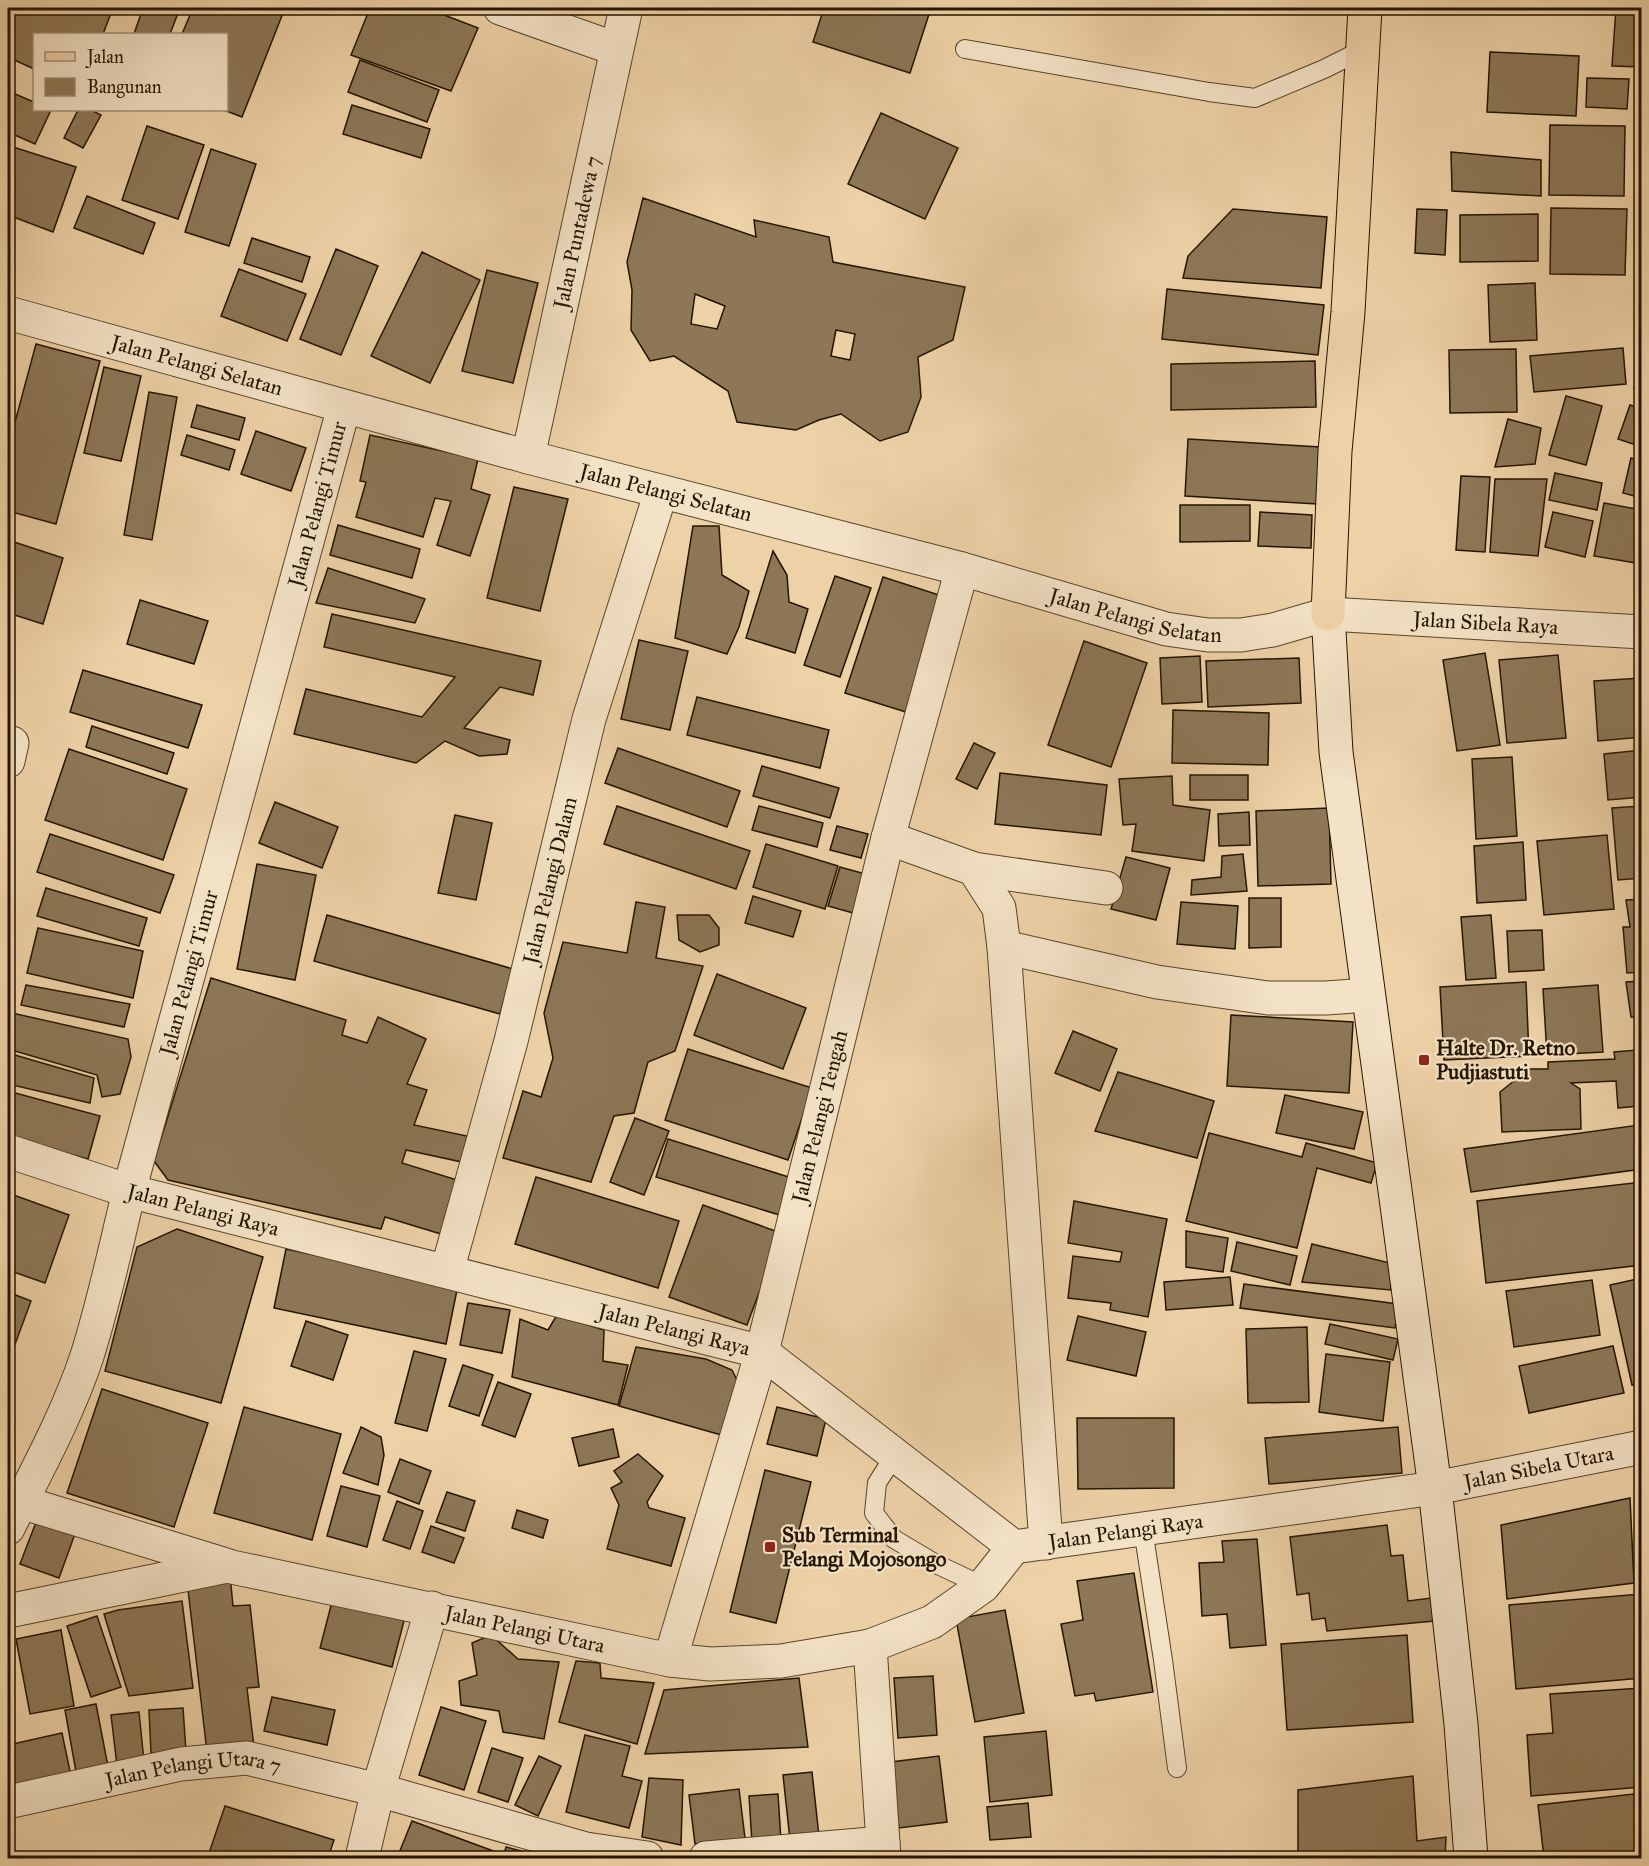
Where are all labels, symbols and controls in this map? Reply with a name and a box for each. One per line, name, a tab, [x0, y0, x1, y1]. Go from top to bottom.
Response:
legend	[33, 33, 228, 111]
text: Jalan	[85, 46, 124, 69]
text: Bangunan	[87, 76, 162, 99]
street label: Jalan Puntadewa 7	[547, 153, 606, 313]
street label: Jalan Pelangi Selatan	[106, 329, 286, 401]
street label: Jalan Pelangi Timur	[282, 418, 352, 592]
street label: Jalan Pelangi Selatan	[575, 457, 755, 527]
street label: Jalan Pelangi Selatan	[1045, 582, 1222, 648]
street label: Jalan Sibela Raya	[1411, 606, 1559, 640]
street label: Jalan Pelangi Dalam	[517, 794, 583, 969]
street label: Jalan Pelangi Timur	[153, 887, 224, 1060]
street label: Jalan Pelangi Tengah	[786, 1027, 854, 1207]
place label: Halte Dr. Retno Pudjiastuti	[1436, 1035, 1575, 1085]
marker: Halte Dr. Retno Pudjiastuti	[1417, 1053, 1431, 1067]
street label: Jalan Pelangi Raya	[123, 1178, 282, 1242]
street label: Jalan Pelangi Raya	[594, 1297, 753, 1361]
street label: Jalan Sibela Utara	[1459, 1440, 1616, 1495]
street label: Jalan Pelangi Raya	[1045, 1508, 1205, 1555]
place label: Sub Terminal Pelangi Mojosongo	[782, 1522, 947, 1572]
marker: Sub Terminal Pelangi Mojosongo	[763, 1540, 777, 1554]
street label: Jalan Pelangi Utara	[440, 1599, 607, 1659]
street label: Jalan Pelangi Utara 7	[101, 1745, 284, 1794]

